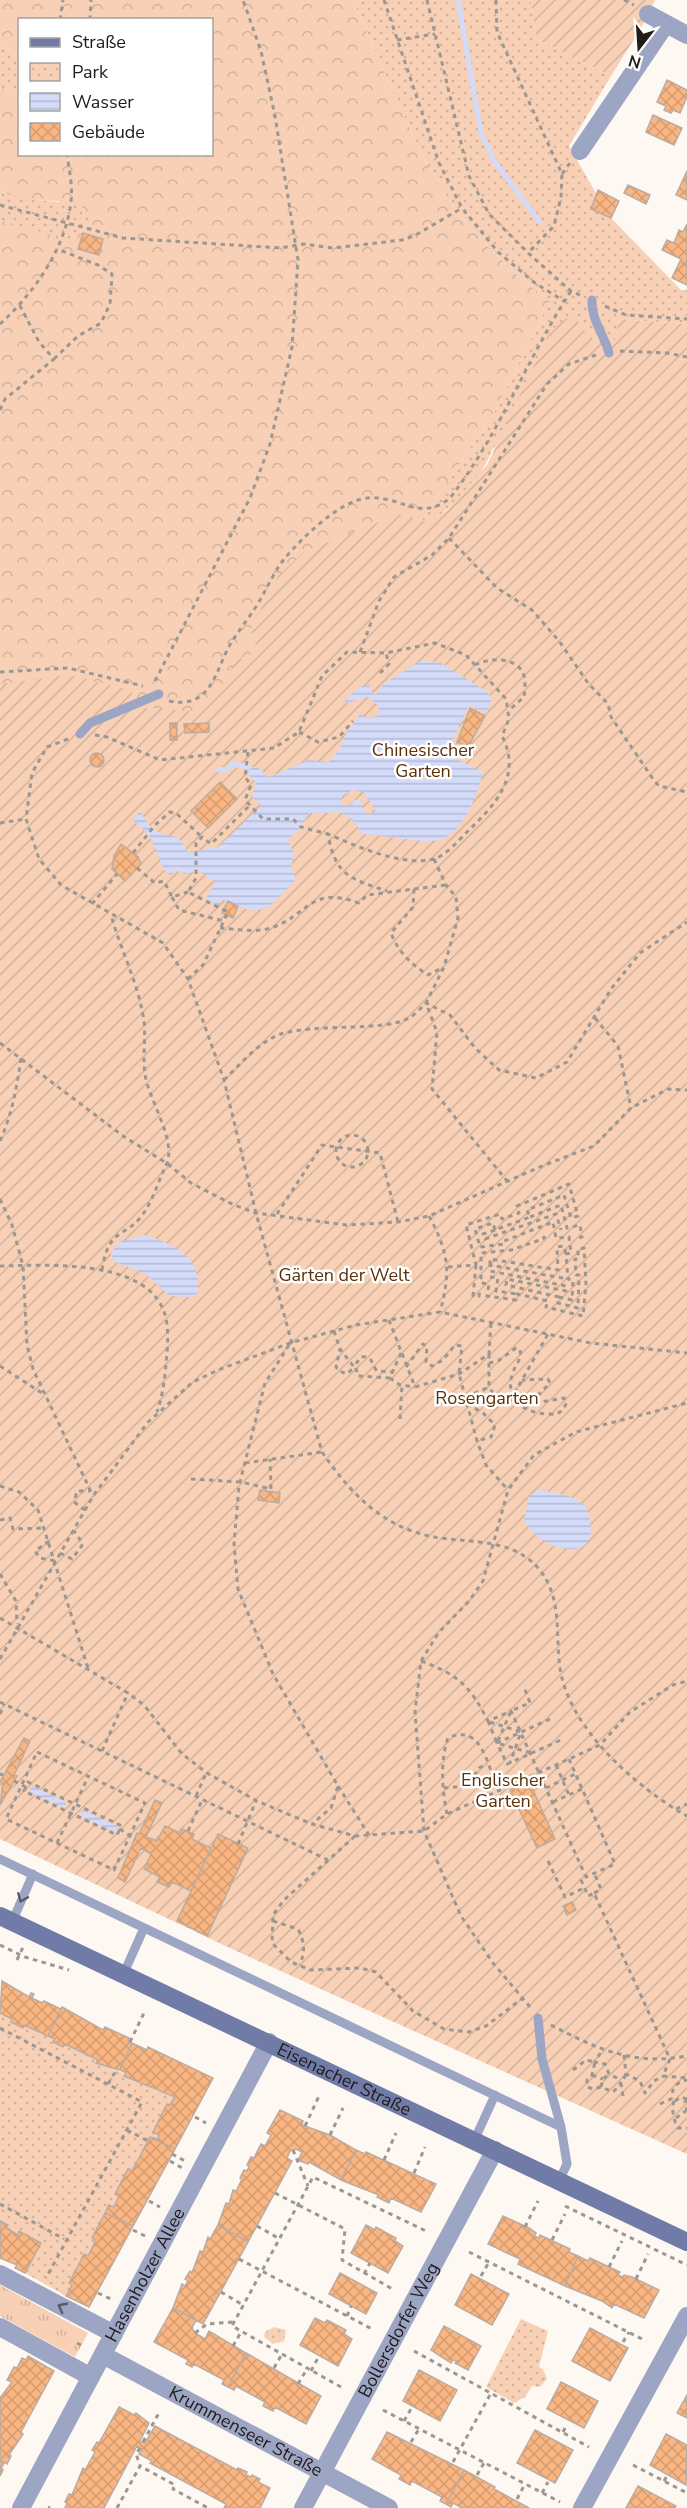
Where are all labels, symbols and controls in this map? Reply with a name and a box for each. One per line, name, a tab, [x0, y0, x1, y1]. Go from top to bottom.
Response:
legend	[18, 18, 213, 156]
north arrow	[609, 18, 669, 78]
text: Straße	[72, 30, 126, 54]
text: N	[626, 49, 644, 74]
text: Park	[72, 60, 109, 84]
text: Wasser	[72, 90, 134, 114]
text: Gebäude	[72, 120, 145, 144]
park label: Chinesischer Garten	[372, 738, 475, 783]
park label: Gärten der Welt	[278, 1263, 410, 1287]
park label: Rosengarten	[435, 1386, 539, 1410]
park label: Englischer Garten	[461, 1768, 546, 1813]
one-way arrow	[17, 1892, 29, 1903]
street label: Eisenacher Straße	[273, 2037, 415, 2121]
street label: Hasenholzer Allee	[99, 2204, 191, 2346]
street label: Bollersdorfer Weg	[352, 2258, 445, 2402]
one-way arrow	[58, 2303, 69, 2314]
street label: Krummenseer Straße	[165, 2380, 327, 2482]

